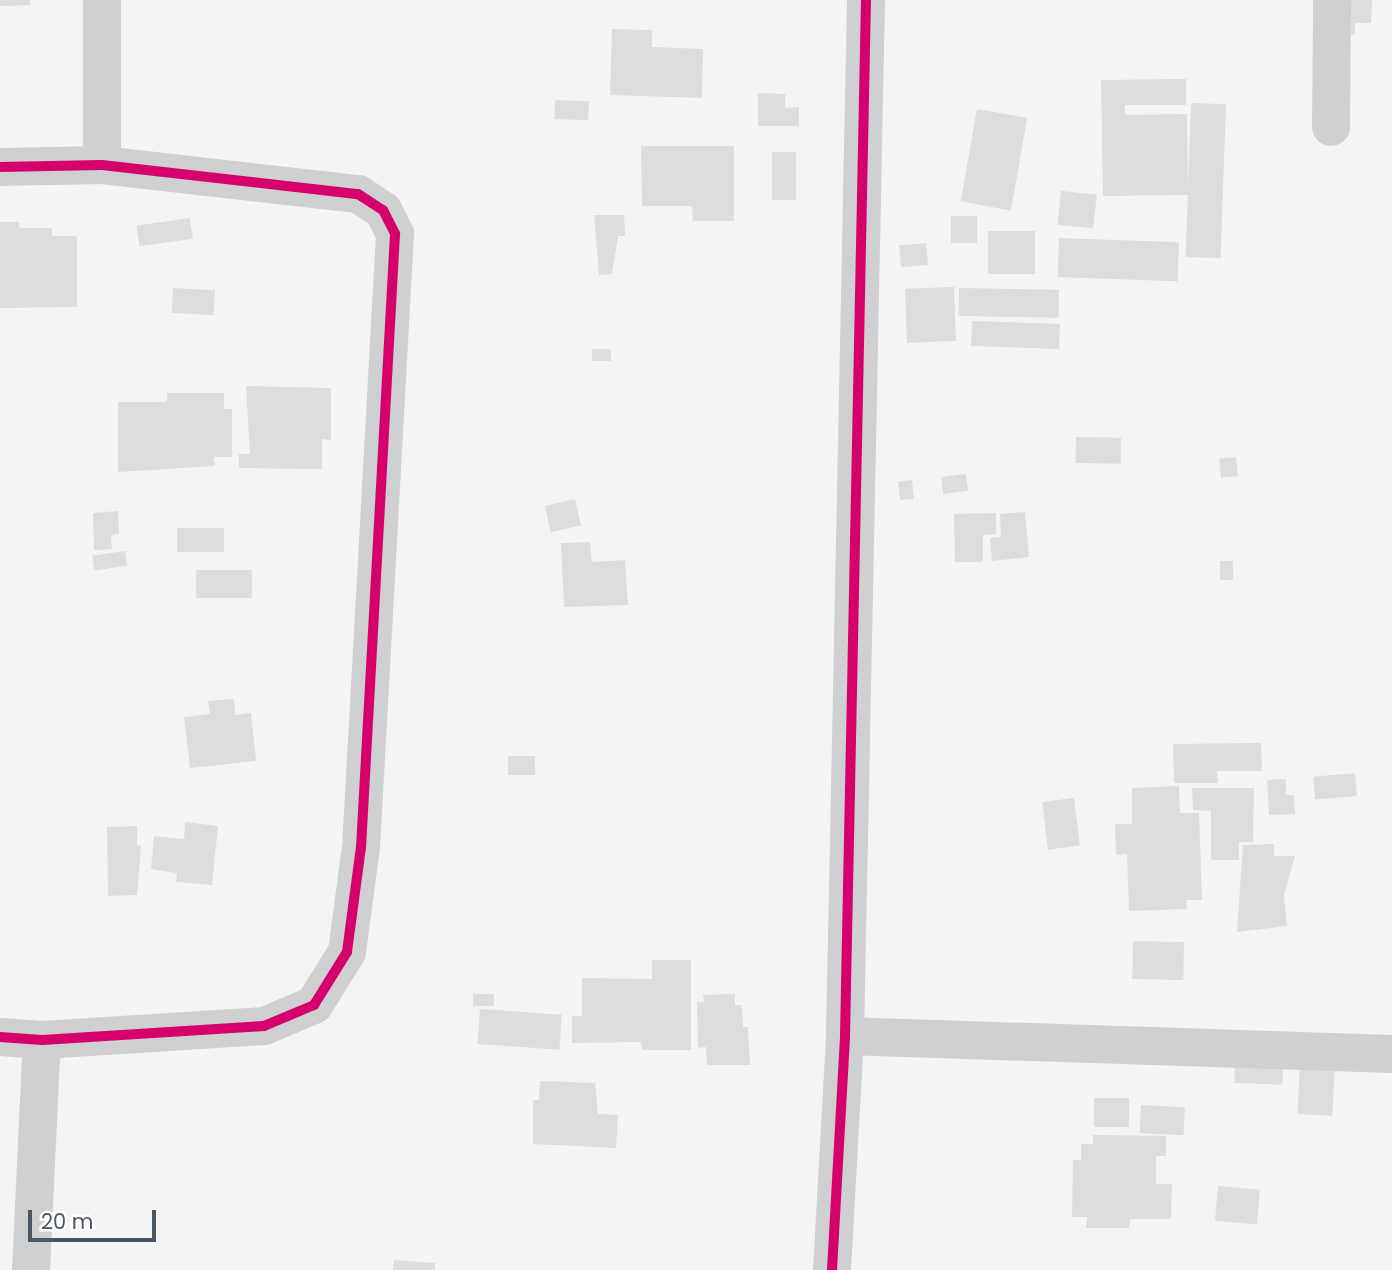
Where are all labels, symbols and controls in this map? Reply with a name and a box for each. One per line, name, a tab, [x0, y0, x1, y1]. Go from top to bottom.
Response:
scale bar	[32, 1196, 159, 1240]
text: 20 m	[41, 1207, 94, 1236]

